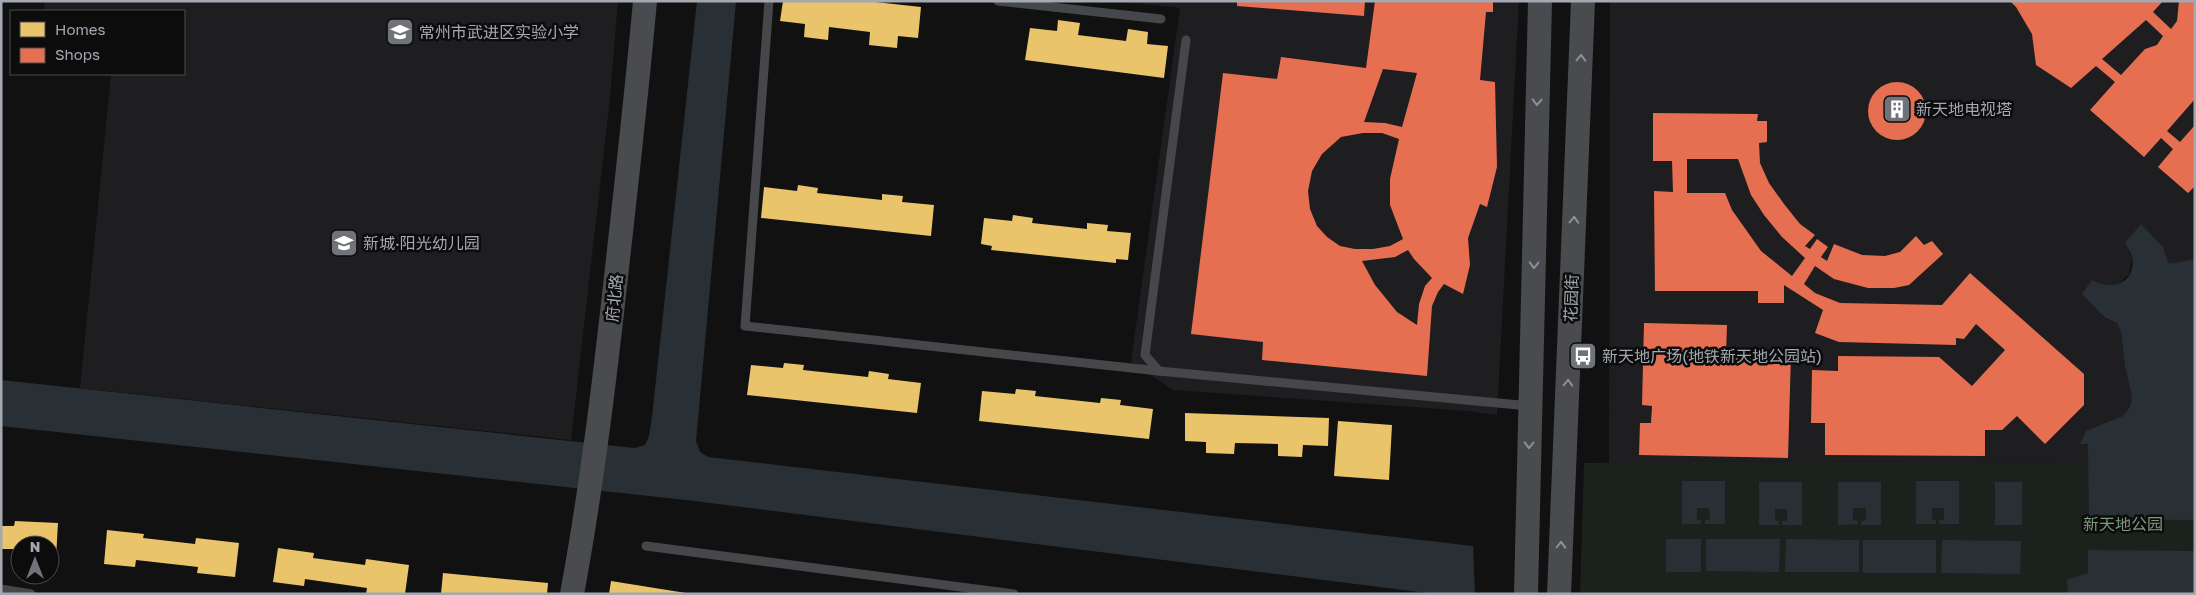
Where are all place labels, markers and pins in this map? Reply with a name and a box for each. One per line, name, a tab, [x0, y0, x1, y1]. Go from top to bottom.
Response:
school or university icon: 常州市武进区实验小学	[385, 17, 415, 47]
place label: 常州市武进区实验小学	[419, 22, 579, 42]
building icon: 新天地电视塔	[1882, 94, 1912, 124]
place label: 新天地电视塔	[1916, 99, 2012, 119]
school or university icon: 新城·阳光幼儿园	[329, 228, 359, 258]
place label: 新城·阳光幼儿园	[363, 233, 480, 253]
bus stop icon: 新天地广场(地铁新天地公园站)	[1568, 341, 1598, 371]
place label: 新天地广场(地铁新天地公园站)	[1602, 346, 1822, 366]

